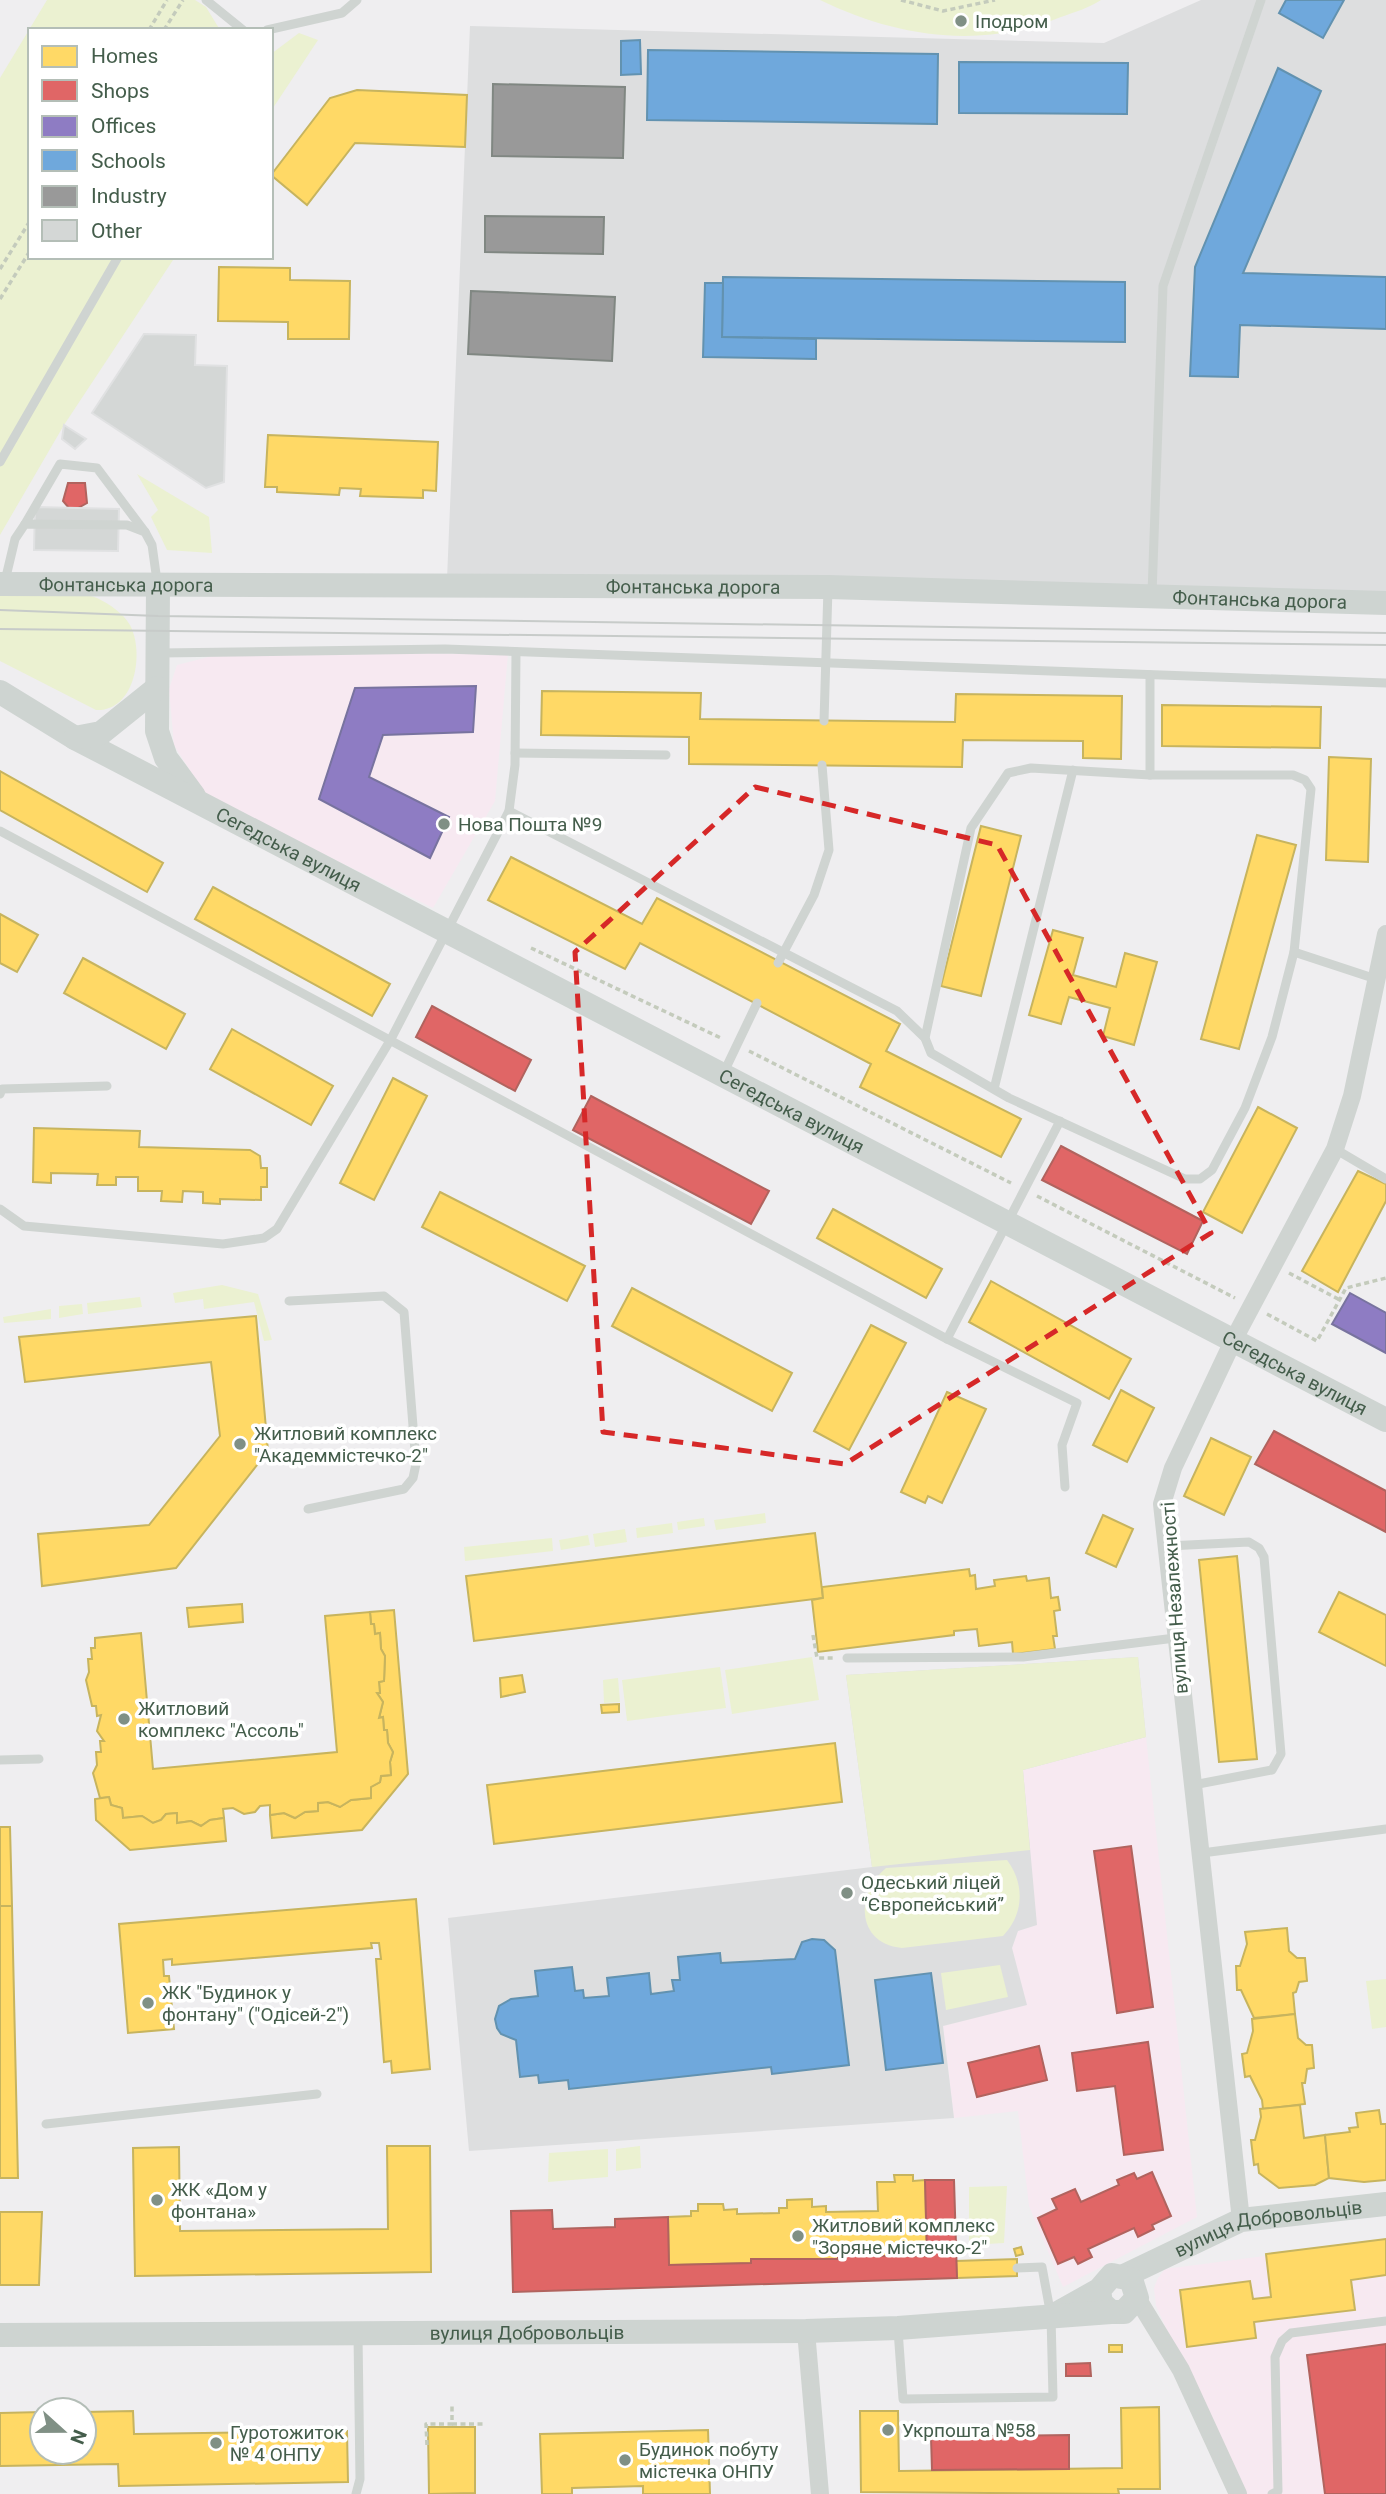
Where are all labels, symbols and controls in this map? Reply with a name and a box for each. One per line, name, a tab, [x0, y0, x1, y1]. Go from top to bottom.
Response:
place label: Іподром	[975, 10, 1048, 33]
marker: Іподром	[953, 13, 969, 29]
legend	[28, 28, 273, 259]
text: Homes	[91, 44, 158, 68]
text: Shops	[91, 79, 150, 103]
text: Offices	[91, 114, 156, 138]
text: Schools	[91, 149, 166, 173]
text: Industry	[91, 184, 167, 208]
text: Other	[91, 219, 142, 243]
street label: Фонтанська дорога	[39, 573, 213, 597]
street label: Фонтанська дорога	[606, 575, 780, 599]
street label: Фонтанська дорога	[1172, 586, 1347, 614]
street label: Сегедська вулиця	[212, 802, 365, 897]
place label: Нова Пошта №9	[458, 813, 602, 836]
marker: Нова Пошта №9	[436, 816, 452, 832]
street label: Сегедська вулиця	[715, 1064, 868, 1159]
street label: Сегедська вулиця	[1218, 1326, 1371, 1420]
place label: Житловий комплекс "Академмістечко-2"	[254, 1422, 437, 1467]
marker: Житловий комплекс "Академмістечко-2"	[232, 1436, 248, 1452]
street label: вулиця Незалежності	[1156, 1501, 1193, 1695]
place label: Житловий комплекс "Ассоль"	[138, 1697, 304, 1742]
marker: Житловий комплекс "Ассоль"	[116, 1711, 132, 1727]
place label: Одеський ліцей “Європейський”	[861, 1871, 1004, 1916]
marker: Одеський ліцей “Європейський”	[839, 1885, 855, 1901]
place label: ЖК "Будинок у фонтану" ("Одісей-2")	[162, 1981, 349, 2026]
marker: ЖК "Будинок у фонтану" ("Одісей-2")	[140, 1995, 156, 2011]
place label: ЖК «Дом у фонтана»	[171, 2178, 267, 2223]
marker: ЖК «Дом у фонтана»	[149, 2192, 165, 2208]
street label: вулиця Добровольців	[1171, 2196, 1363, 2262]
place label: Житловий комплекс "Зоряне містечко-2"	[812, 2214, 995, 2259]
marker: Житловий комплекс "Зоряне містечко-2"	[790, 2228, 806, 2244]
street label: вулиця Добровольців	[430, 2321, 624, 2345]
north arrow	[28, 2396, 98, 2466]
place label: Укрпошта №58	[902, 2419, 1036, 2442]
place label: Гуротожиток № 4 ОНПУ	[230, 2421, 345, 2466]
marker: Укрпошта №58	[880, 2422, 896, 2438]
text: N	[65, 2427, 92, 2447]
marker: Гуротожиток № 4 ОНПУ	[208, 2435, 224, 2451]
place label: Будинок побуту містечка ОНПУ	[639, 2438, 778, 2483]
marker: Будинок побуту містечка ОНПУ	[617, 2452, 633, 2468]

